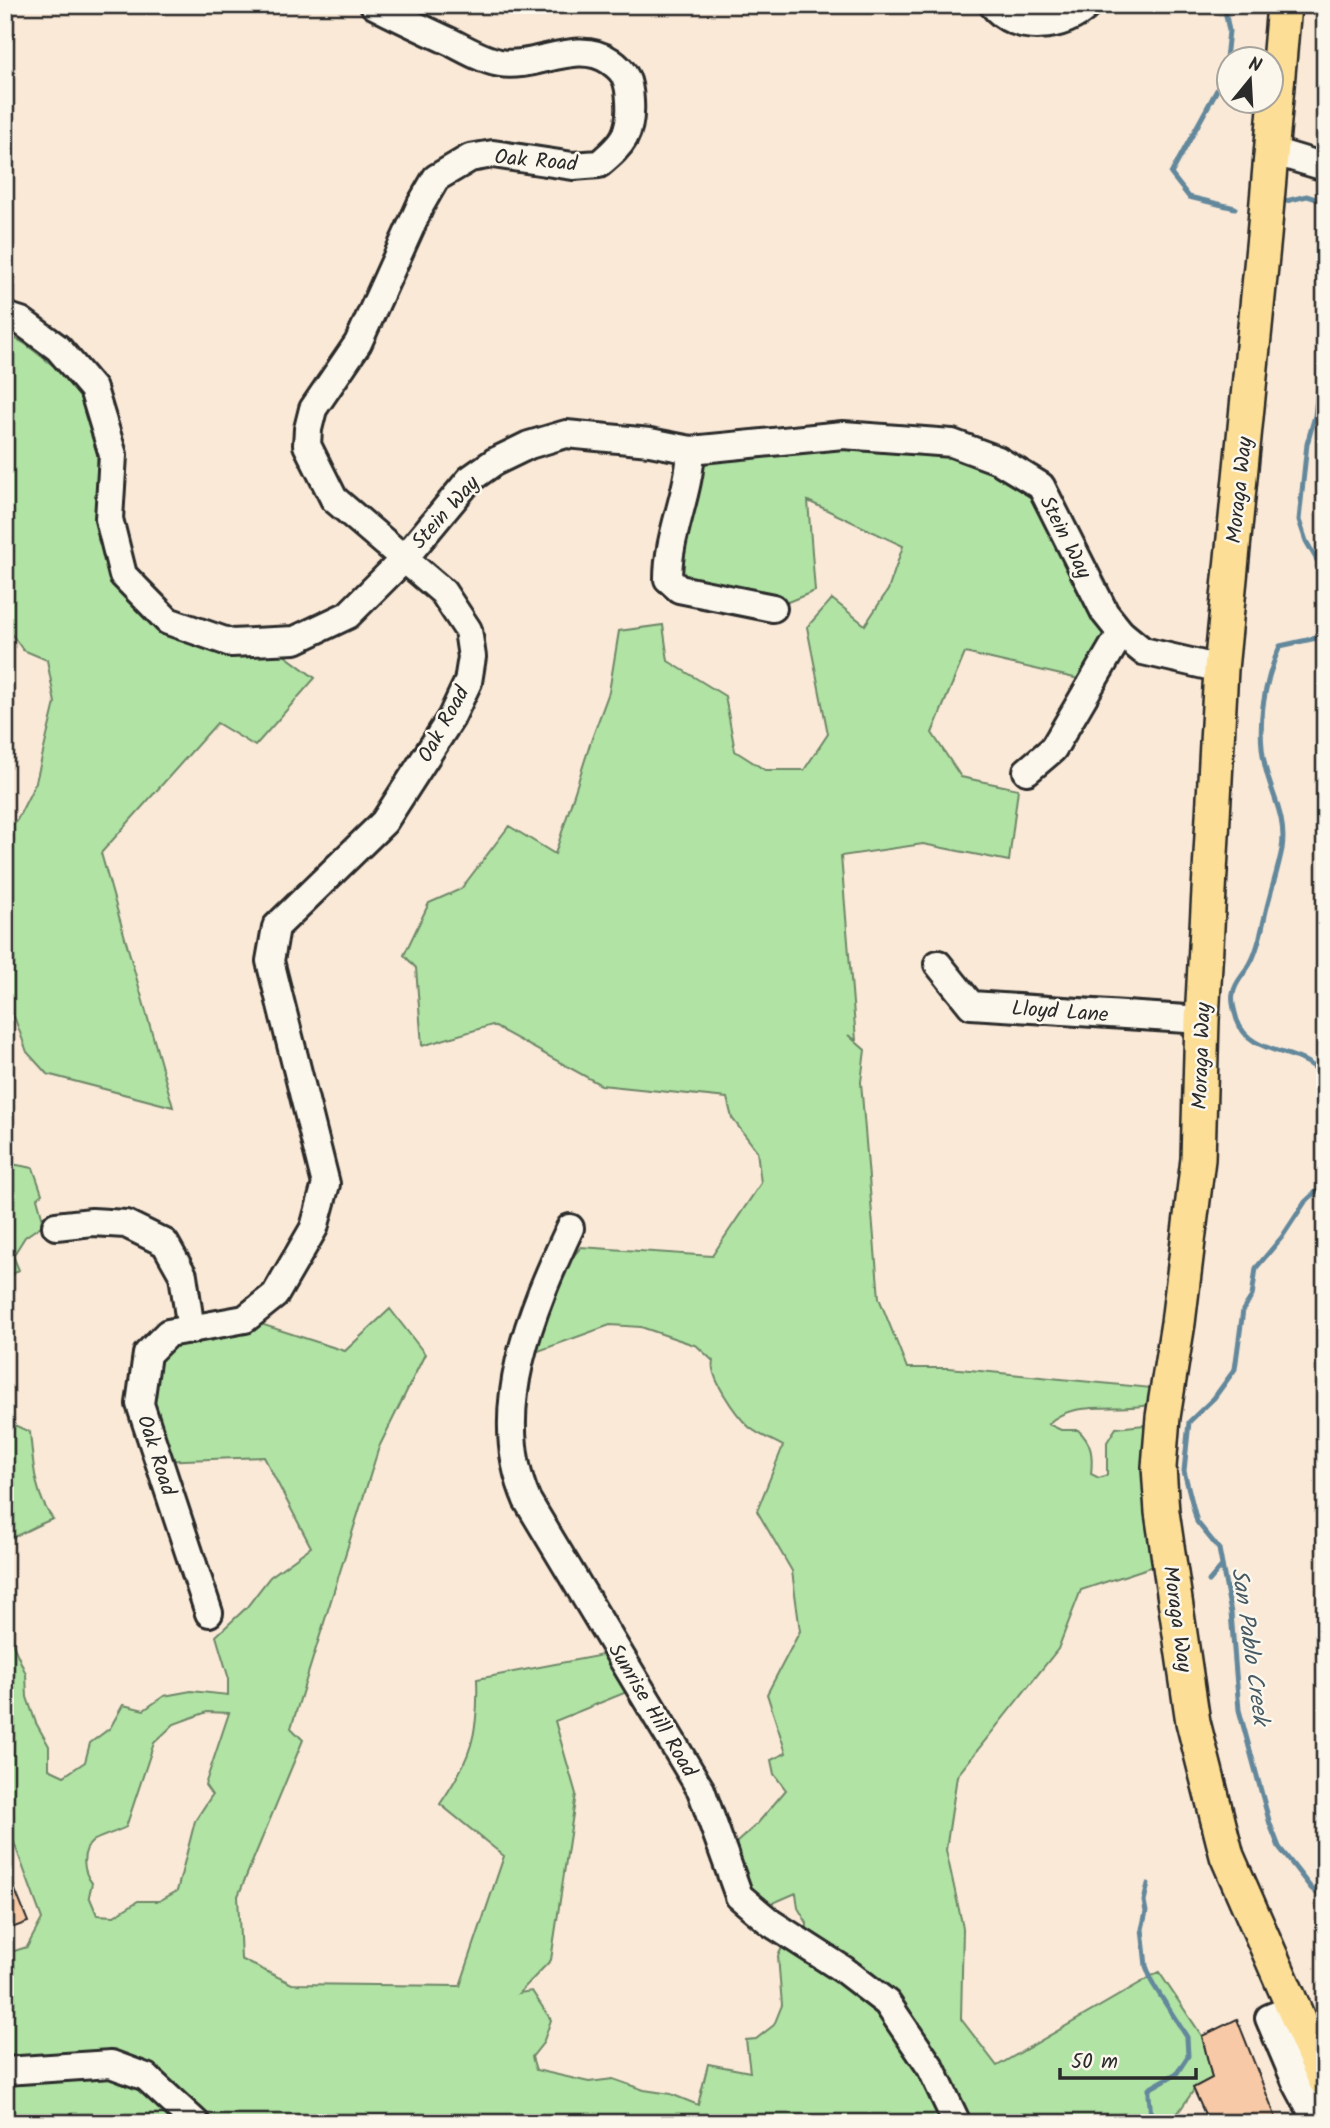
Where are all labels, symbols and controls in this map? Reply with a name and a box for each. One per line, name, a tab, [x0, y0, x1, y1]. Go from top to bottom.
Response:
north arrow	[1214, 46, 1284, 116]
text: N	[1244, 50, 1265, 82]
street label: Oak Road	[493, 141, 579, 182]
street label: Moraga Way	[1218, 435, 1263, 545]
street label: Stein Way	[404, 469, 488, 557]
street label: Stein Way	[1030, 490, 1100, 585]
street label: Oak Road	[410, 680, 479, 769]
street label: Lloyd Lane	[1010, 993, 1110, 1032]
street label: Moraga Way	[1184, 1002, 1221, 1110]
street label: Oak Road	[127, 1411, 184, 1501]
street label: Moraga Way	[1153, 1564, 1200, 1675]
water label: San Pablo Creek	[1220, 1566, 1278, 1730]
street label: Sunrise Hill Road	[599, 1638, 705, 1784]
scale bar	[1060, 2037, 1197, 2081]
text: 50 m	[1071, 2046, 1118, 2079]

